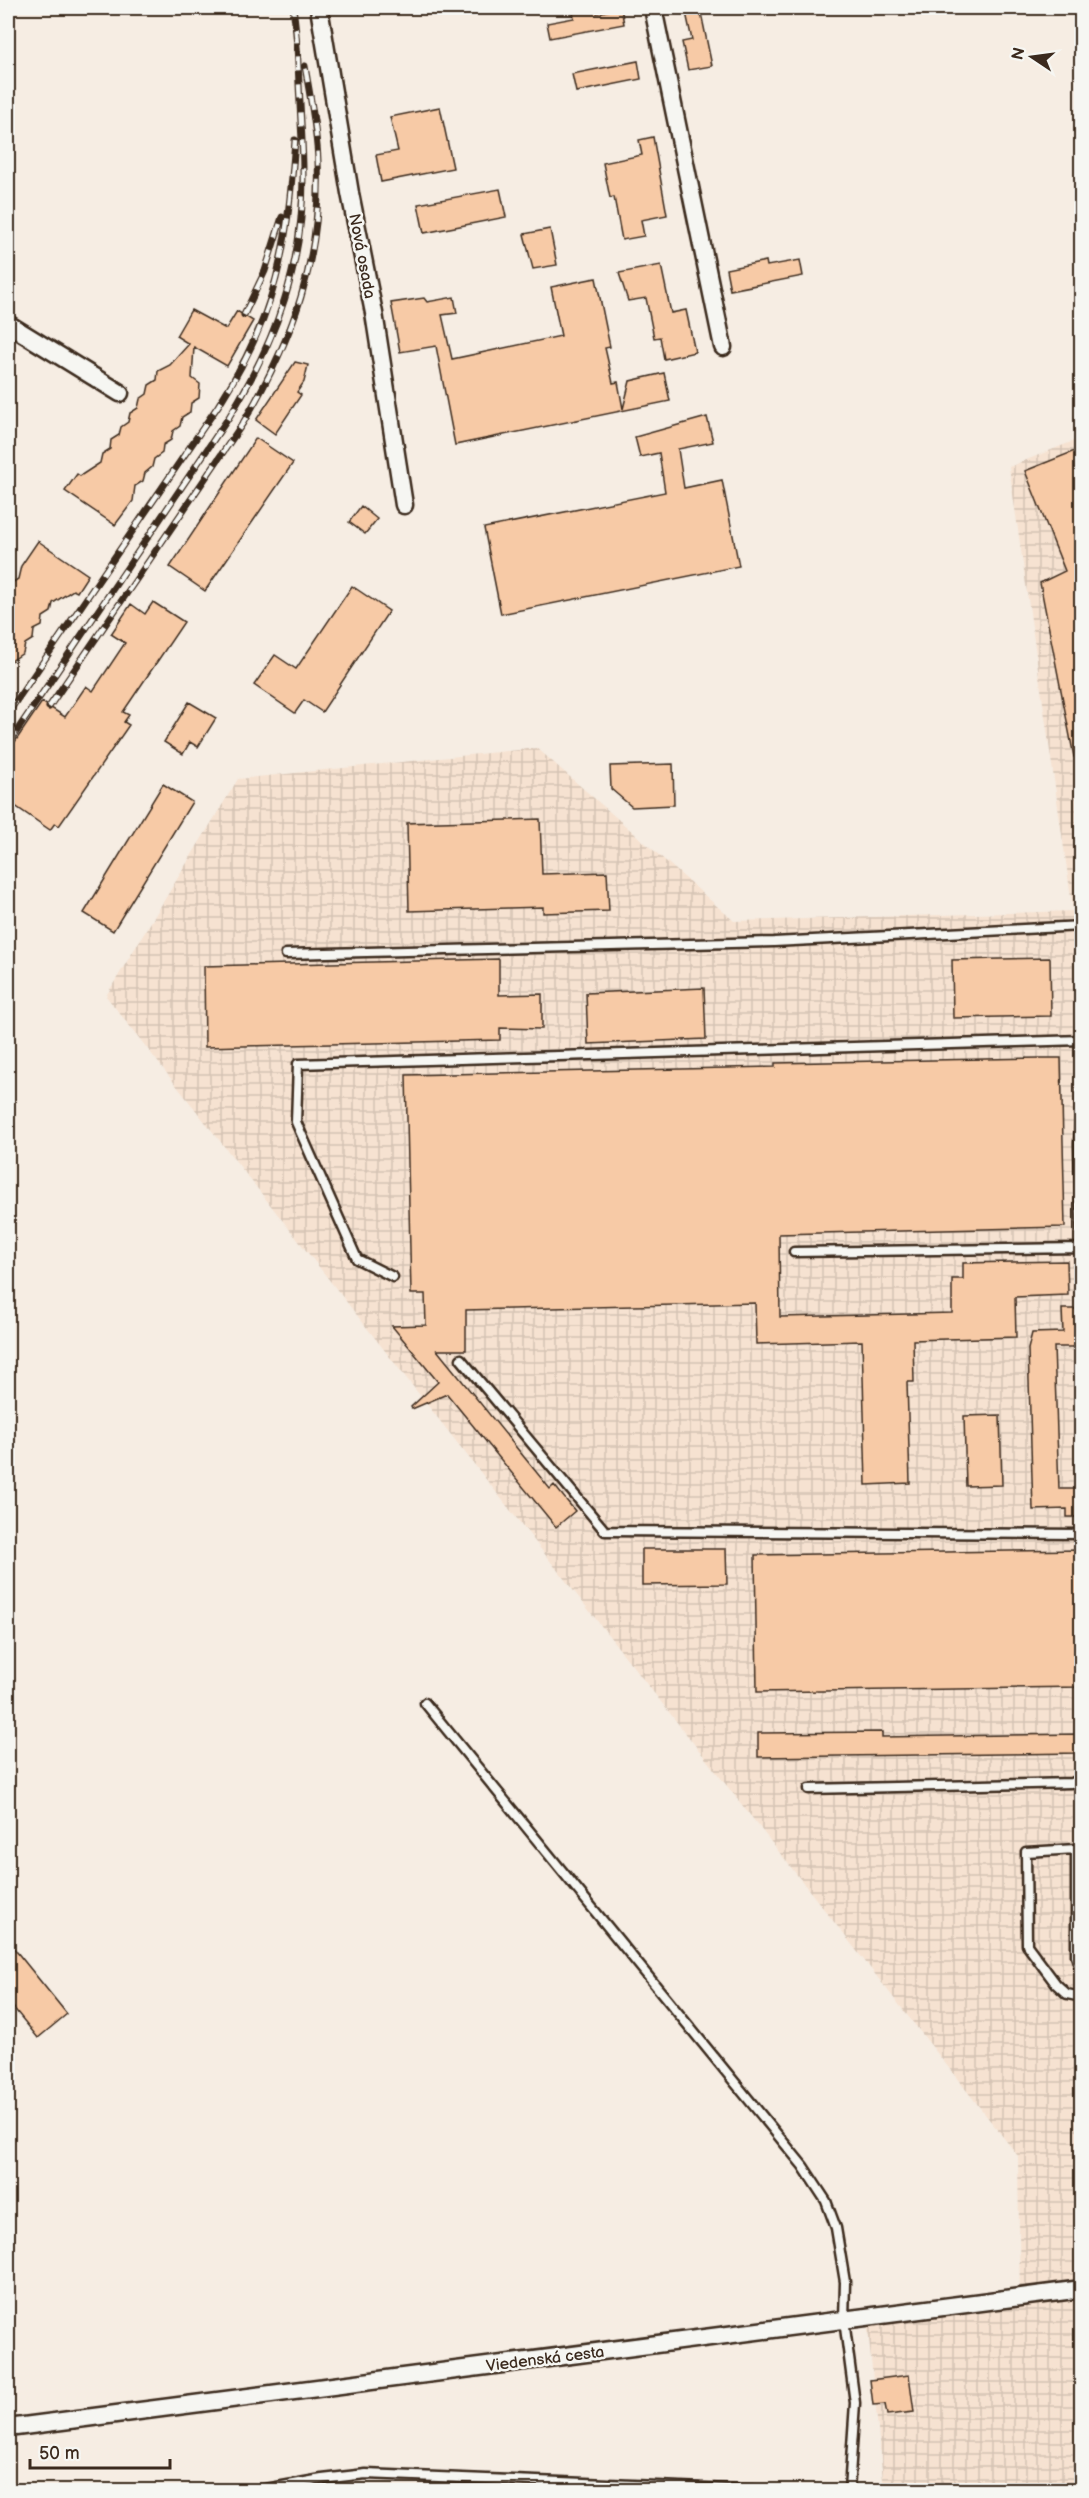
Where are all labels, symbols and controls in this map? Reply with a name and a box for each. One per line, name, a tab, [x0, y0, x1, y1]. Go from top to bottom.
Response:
north arrow	[1002, 27, 1062, 87]
text: N	[1008, 46, 1029, 62]
street label: Nová osada	[344, 212, 379, 300]
street label: Viedenská cesta	[485, 2343, 605, 2376]
scale bar	[30, 2432, 170, 2470]
text: 50 m	[39, 2443, 80, 2464]

